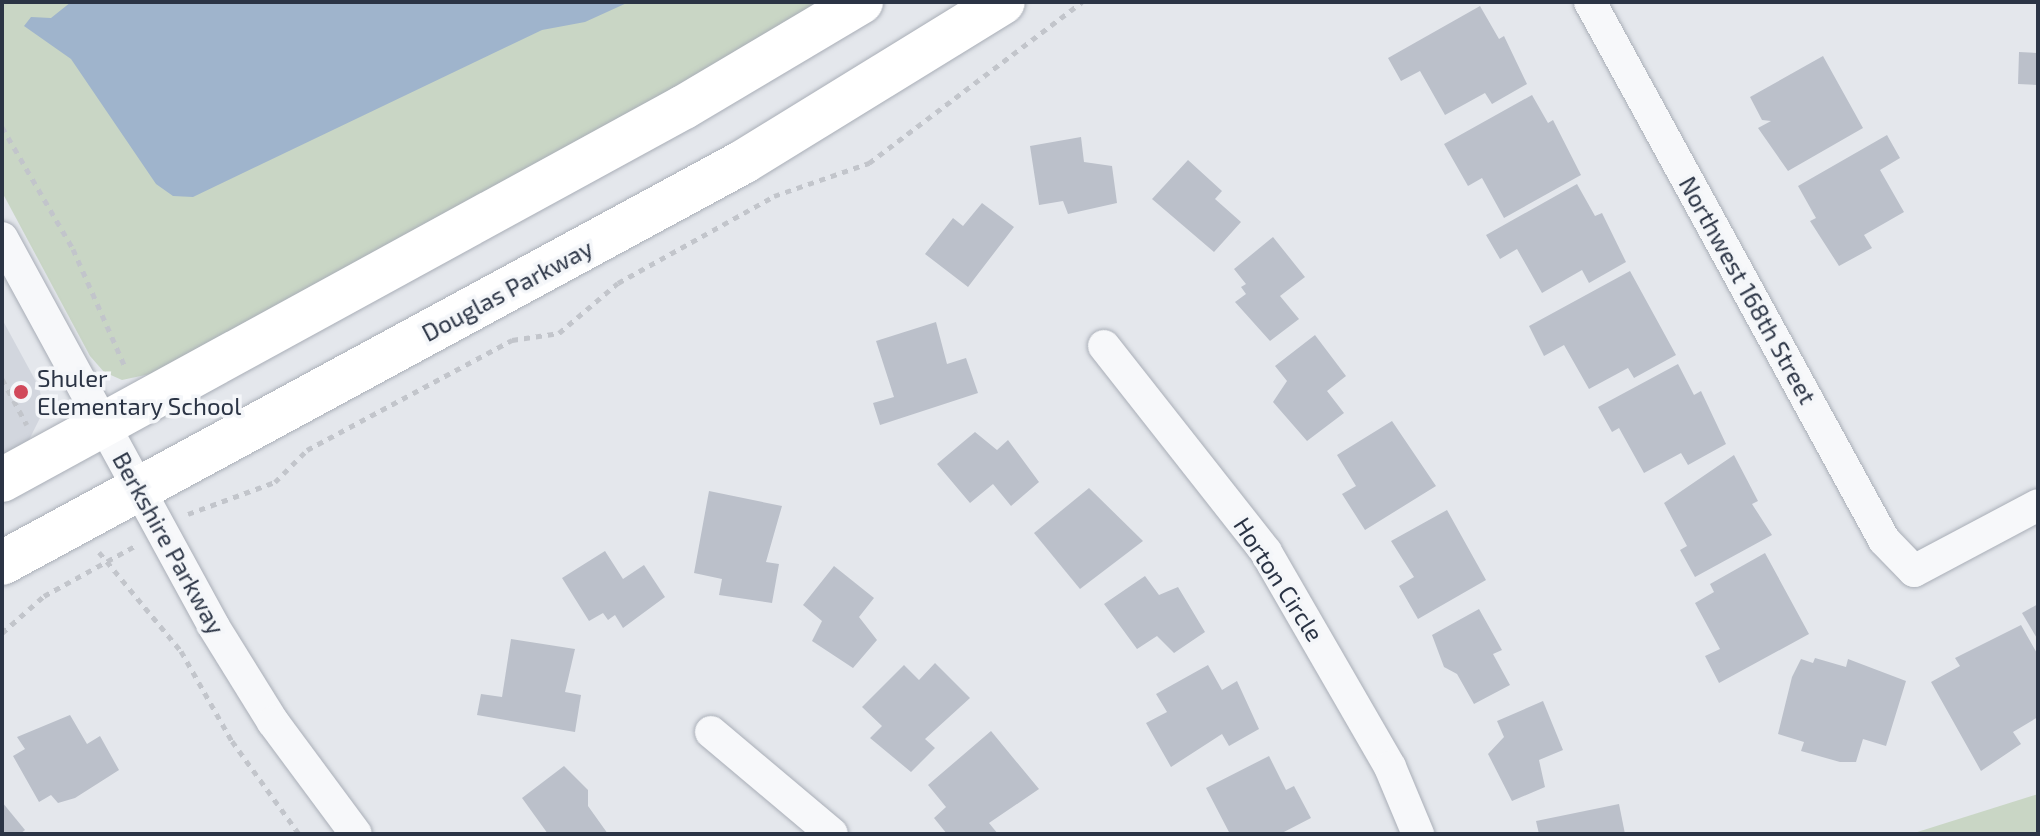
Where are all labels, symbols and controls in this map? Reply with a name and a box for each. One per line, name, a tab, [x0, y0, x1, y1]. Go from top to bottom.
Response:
street label: Northwest 168th Street	[1673, 171, 1823, 409]
street label: Douglas Parkway	[417, 233, 597, 347]
place label: Shuler Elementary School	[37, 364, 242, 420]
marker: Shuler Elementary School	[12, 383, 30, 401]
street label: Berkshire Parkway	[107, 447, 231, 639]
street label: Horton Circle	[1228, 512, 1330, 646]

